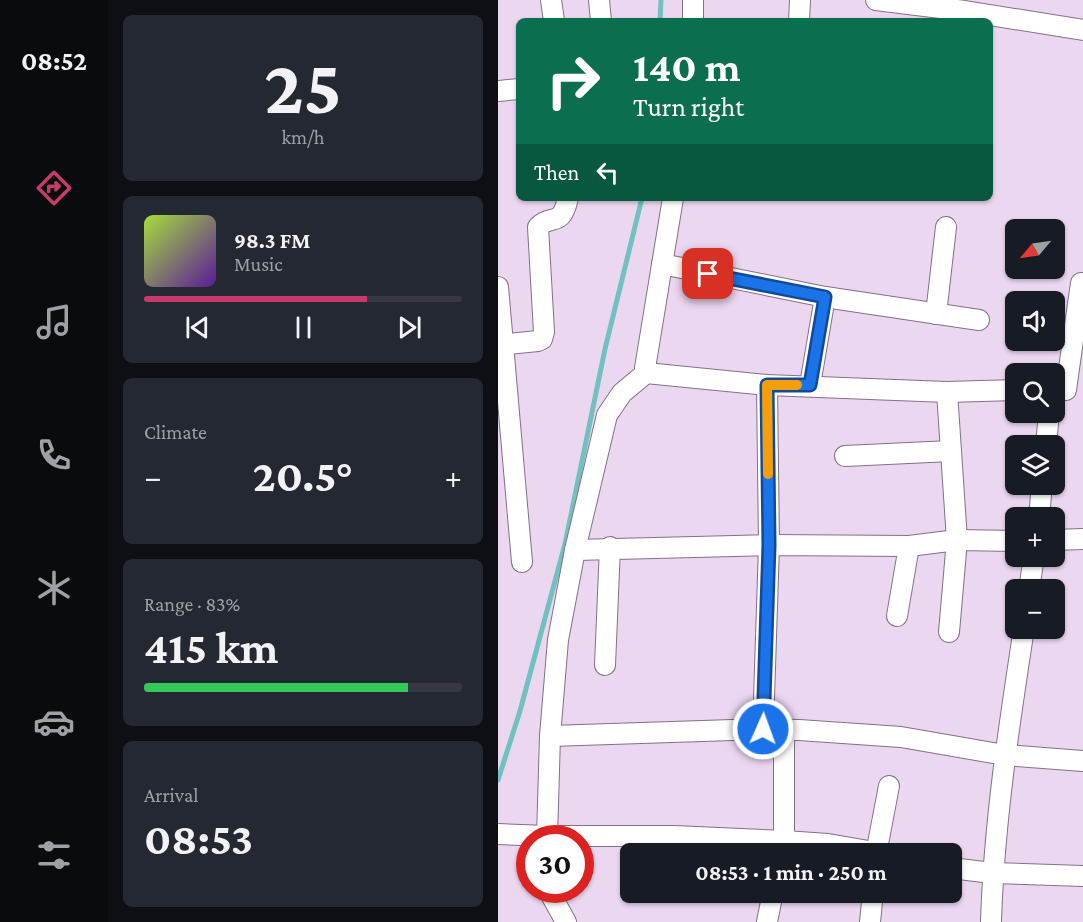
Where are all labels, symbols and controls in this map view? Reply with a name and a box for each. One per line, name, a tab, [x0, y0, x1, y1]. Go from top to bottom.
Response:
icon: right	[534, 42, 612, 120]
text: 25	[264, 43, 342, 130]
text: 140 m	[633, 43, 741, 90]
text: 08:52	[21, 46, 87, 76]
text: Turn right	[633, 92, 744, 122]
text: km/h	[281, 126, 325, 148]
icon: left	[591, 156, 624, 189]
text: Then	[534, 160, 579, 185]
icon: directions	[33, 167, 75, 209]
north arrow	[1005, 219, 1065, 279]
map controls	[1005, 219, 1065, 639]
text: 98.3 FM	[234, 228, 311, 253]
pin	[682, 248, 733, 299]
text: Music	[234, 253, 283, 275]
icon: arrive	[691, 257, 724, 290]
button: sound	[1005, 291, 1065, 351]
icon: music	[33, 301, 75, 343]
icon: previous	[181, 311, 214, 344]
icon: pause	[287, 311, 320, 344]
icon: next	[393, 311, 426, 344]
button: search	[1005, 363, 1065, 423]
text: Climate	[144, 421, 207, 443]
icon: phone	[33, 434, 75, 476]
button: layers	[1005, 435, 1065, 495]
text: 20.5°	[253, 451, 353, 501]
text: −	[144, 458, 161, 495]
text: +	[445, 458, 462, 495]
button: +	[1005, 507, 1065, 567]
icon: climate	[33, 567, 75, 609]
button: −	[1005, 579, 1065, 639]
text: Range · 83%	[144, 593, 240, 615]
text: 415 km	[144, 623, 278, 673]
position arrow	[731, 697, 795, 761]
icon: car	[33, 701, 75, 743]
text: Arrival	[144, 784, 198, 806]
text: 08:53	[144, 814, 253, 864]
speed limit sign: 30	[516, 825, 594, 903]
icon: filters	[33, 834, 75, 876]
text: 08:53 · 1 min · 250 m	[695, 860, 887, 885]

